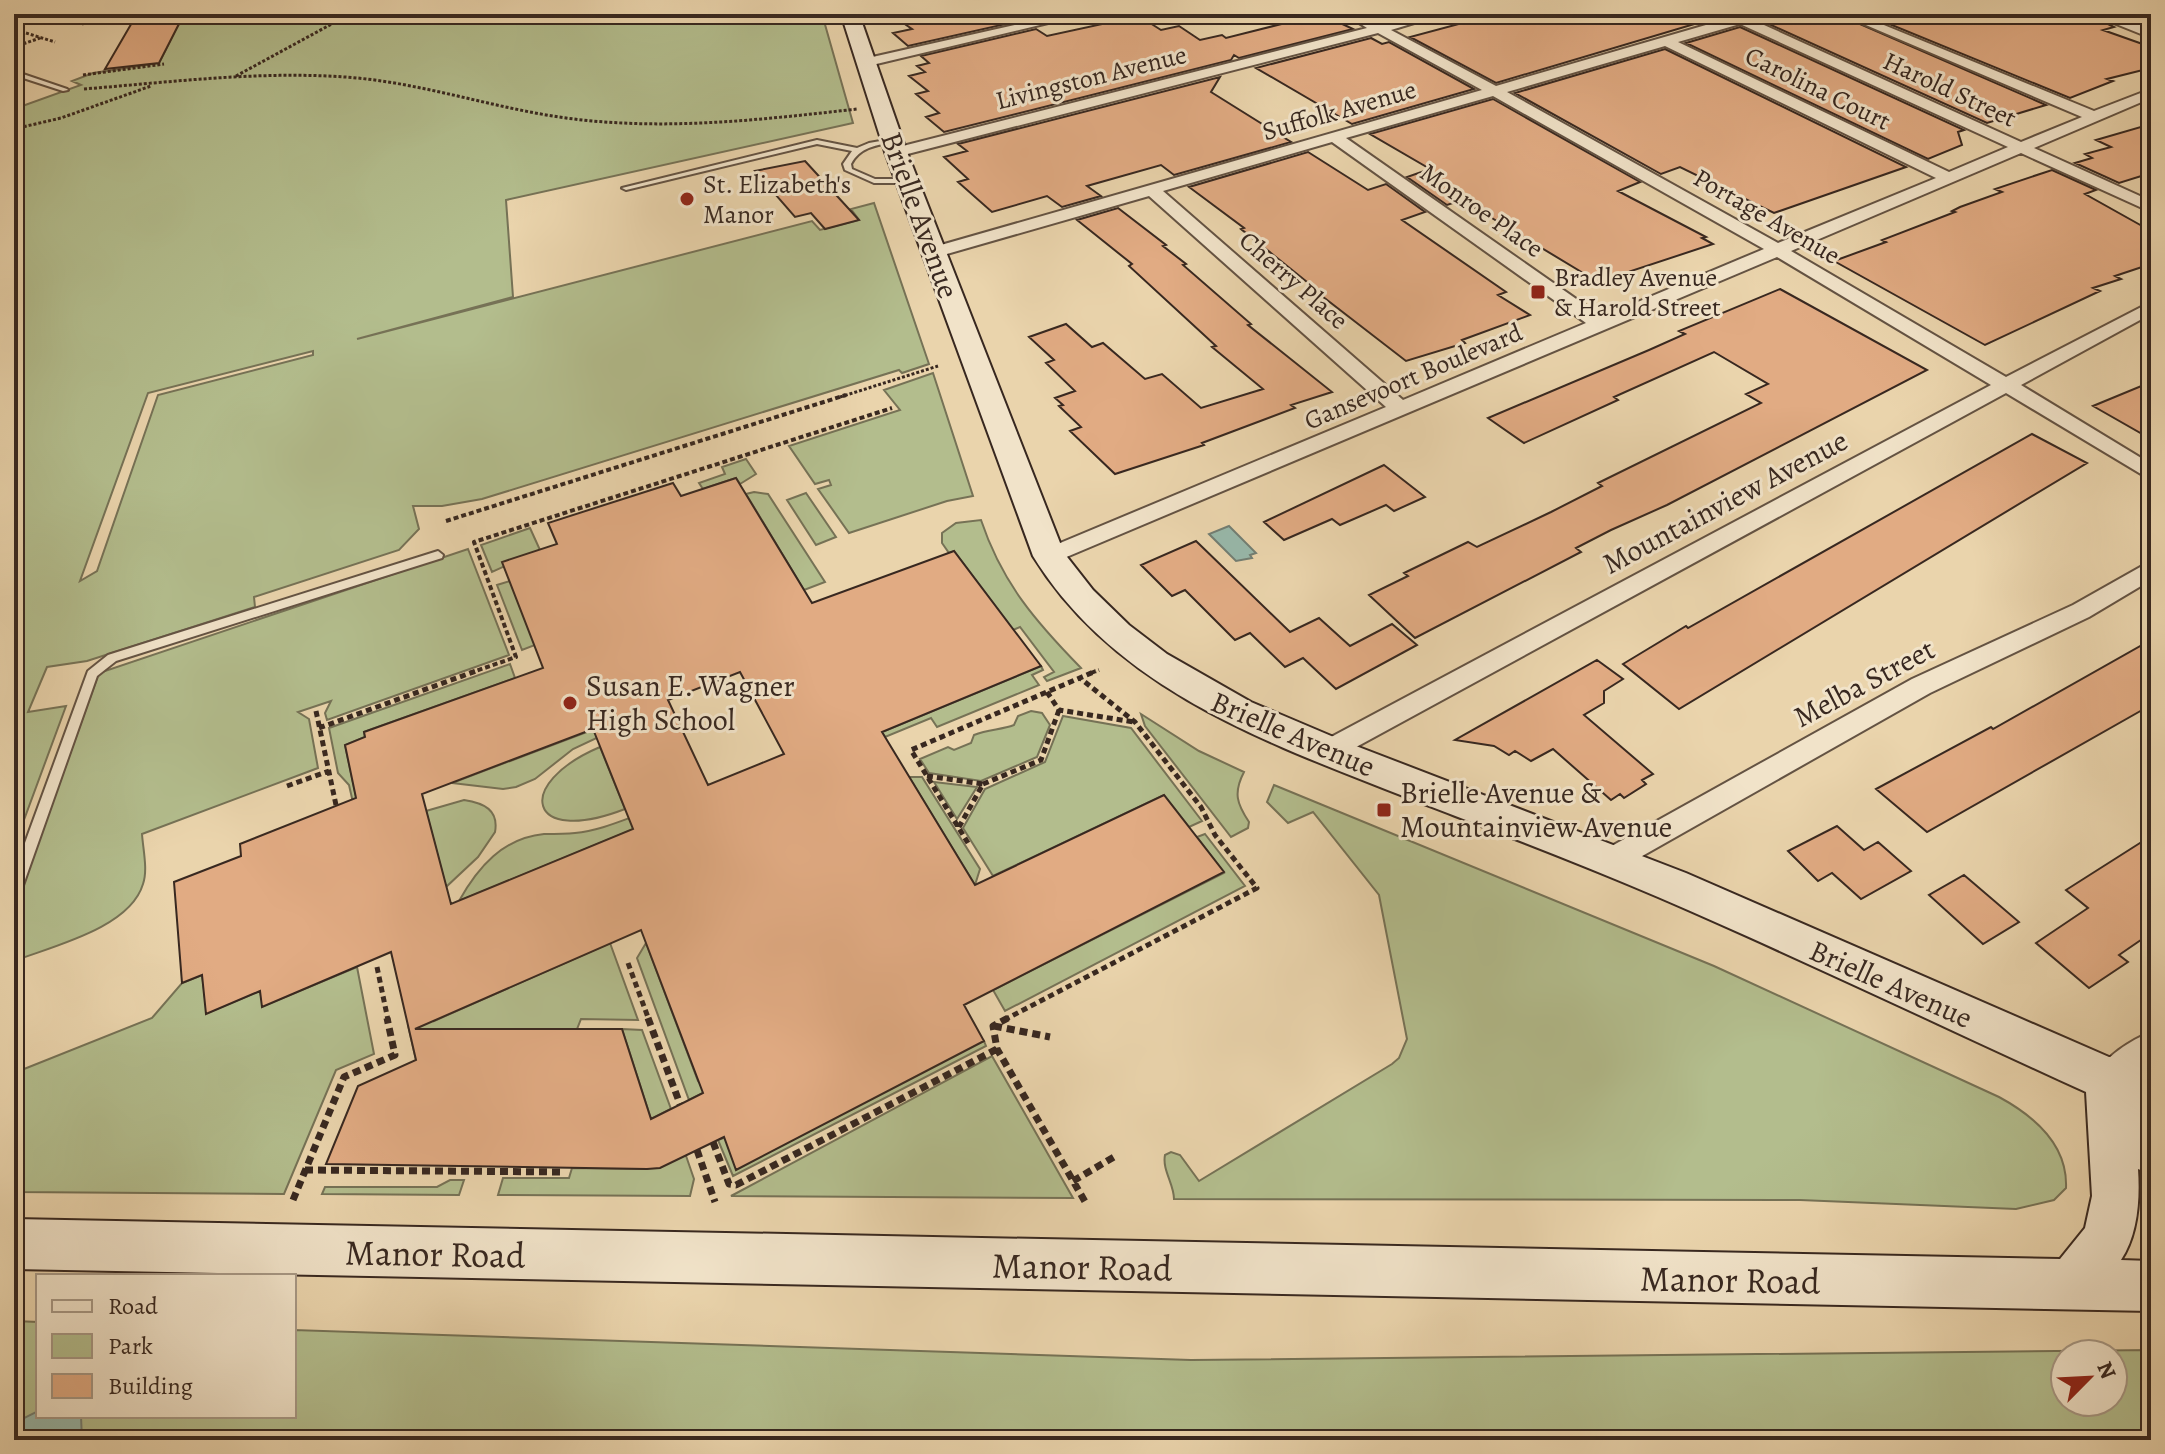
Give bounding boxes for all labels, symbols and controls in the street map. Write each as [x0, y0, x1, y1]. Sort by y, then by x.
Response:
street label: Livingston Avenue [992, 37, 1190, 118]
street label: Carolina Court [1739, 38, 1897, 139]
street label: Harold Street [1877, 43, 2022, 136]
street label: Suffolk Avenue [1258, 72, 1420, 149]
street label: Brielle Avenue [871, 126, 969, 304]
street label: Monroe Place [1413, 155, 1550, 266]
street label: Portage Avenue [1687, 160, 1847, 273]
place label: St. Elizabeth's Manor [703, 167, 851, 232]
marker: St. Elizabeth's Manor [678, 190, 696, 208]
street label: Cherry Place [1232, 223, 1356, 338]
place label: Bradley Avenue & Harold Street [1554, 260, 1721, 325]
marker: Bradley Avenue & Harold Street [1529, 283, 1547, 301]
street label: Gansevoort Boulevard [1299, 315, 1528, 438]
street label: Mountainview Avenue [1595, 420, 1855, 584]
street label: Melba Street [1786, 629, 1942, 737]
place label: Susan E. Wagner High School [586, 666, 795, 740]
street label: Brielle Avenue [1205, 682, 1381, 786]
marker: Susan E. Wagner High School [561, 694, 579, 712]
place label: Brielle Avenue & Mountainview Avenue [1400, 773, 1672, 847]
marker: Brielle Avenue & Mountainview Avenue [1375, 801, 1393, 819]
street label: Brielle Avenue [1803, 930, 1979, 1038]
street label: Manor Road [344, 1227, 526, 1280]
street label: Manor Road [991, 1240, 1173, 1293]
street label: Manor Road [1639, 1253, 1821, 1306]
legend [36, 1274, 296, 1418]
text: Road [108, 1290, 158, 1322]
text: Park [108, 1330, 153, 1362]
north arrow [2049, 1338, 2129, 1418]
text: N [2089, 1357, 2123, 1384]
text: Building [108, 1370, 193, 1402]

